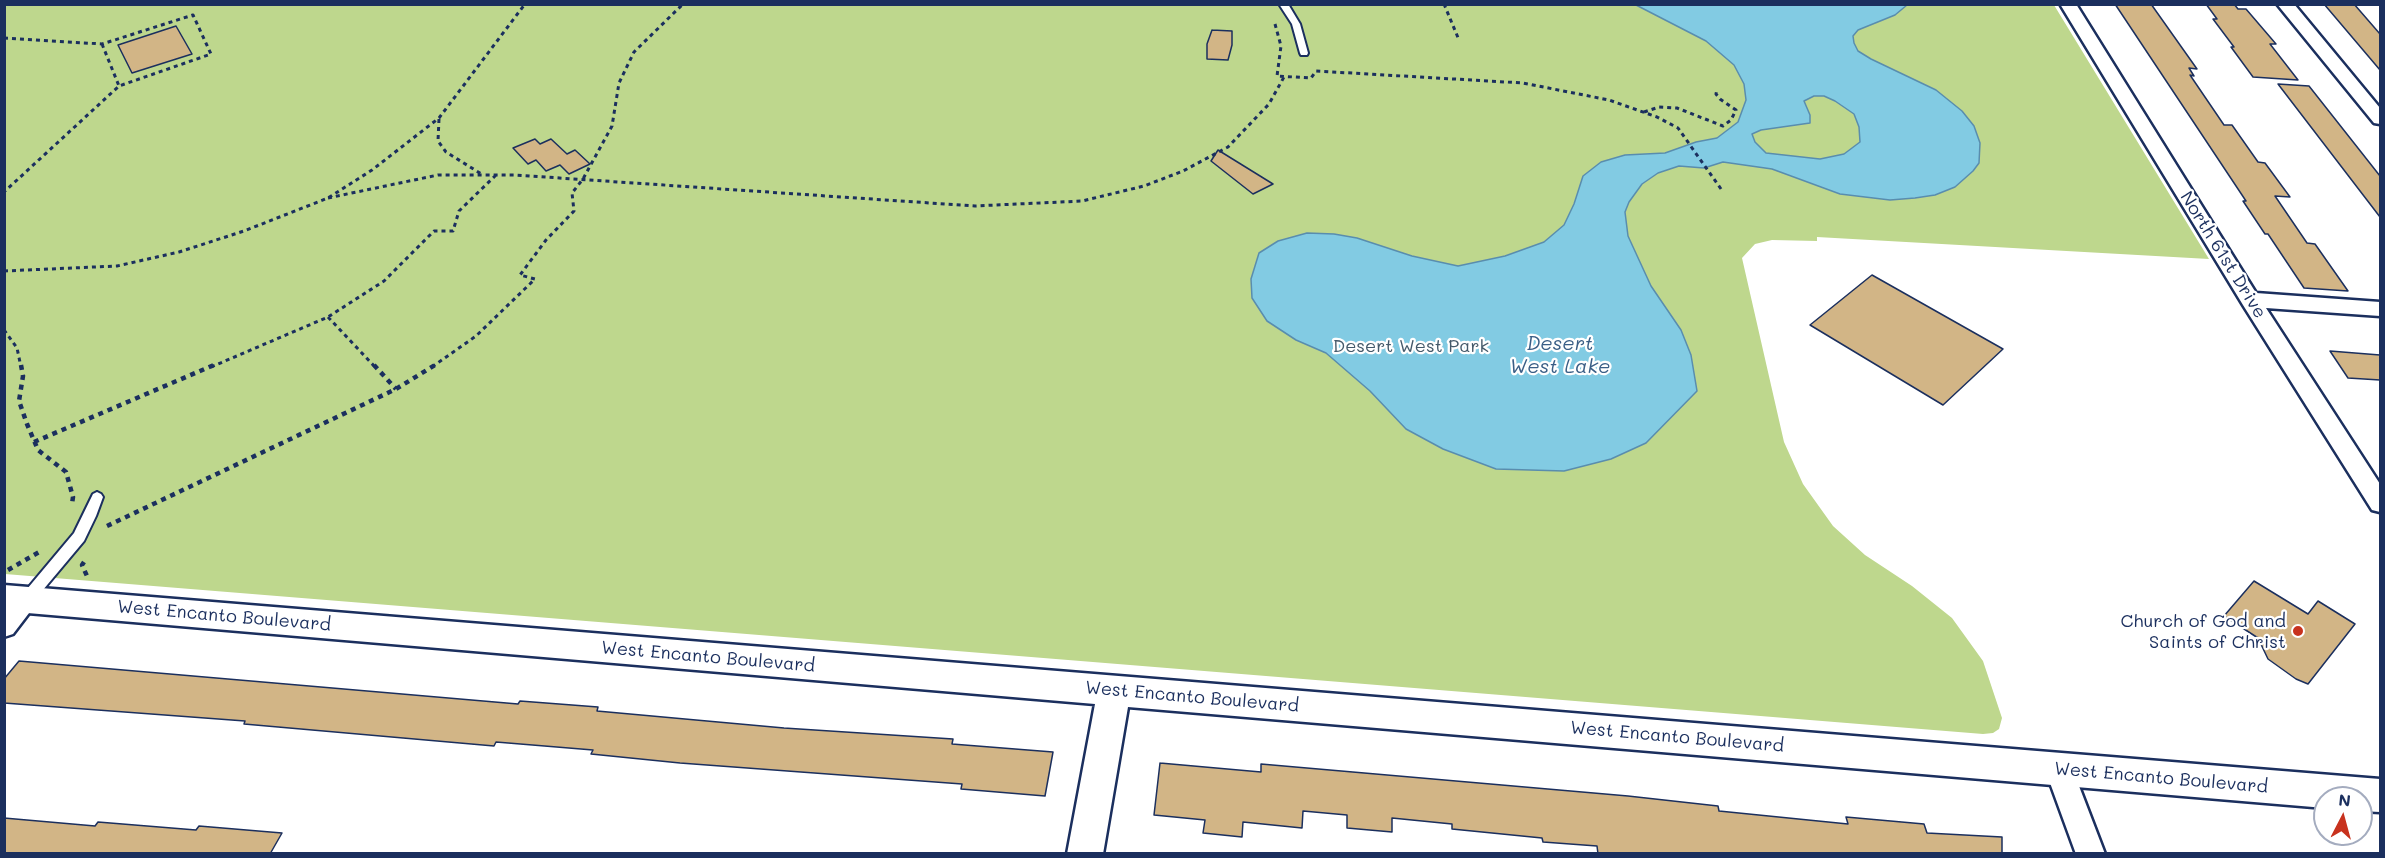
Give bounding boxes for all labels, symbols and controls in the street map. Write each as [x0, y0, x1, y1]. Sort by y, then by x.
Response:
street label: North 61st Drive [2175, 187, 2271, 323]
water label: Desert West Lake [1510, 332, 1610, 379]
park label: Desert West Park [1333, 335, 1489, 357]
street label: West Encanto Boulevard [116, 596, 332, 636]
place label: Church of God and Saints of Christ [2120, 610, 2286, 652]
marker: Church of God and Saints of Christ [2291, 624, 2305, 638]
street label: West Encanto Boulevard [600, 637, 816, 677]
street label: West Encanto Boulevard [1084, 677, 1300, 717]
street label: West Encanto Boulevard [1569, 717, 1785, 757]
street label: West Encanto Boulevard [2053, 758, 2269, 798]
north arrow [2313, 786, 2373, 846]
text: N [2338, 789, 2352, 811]

